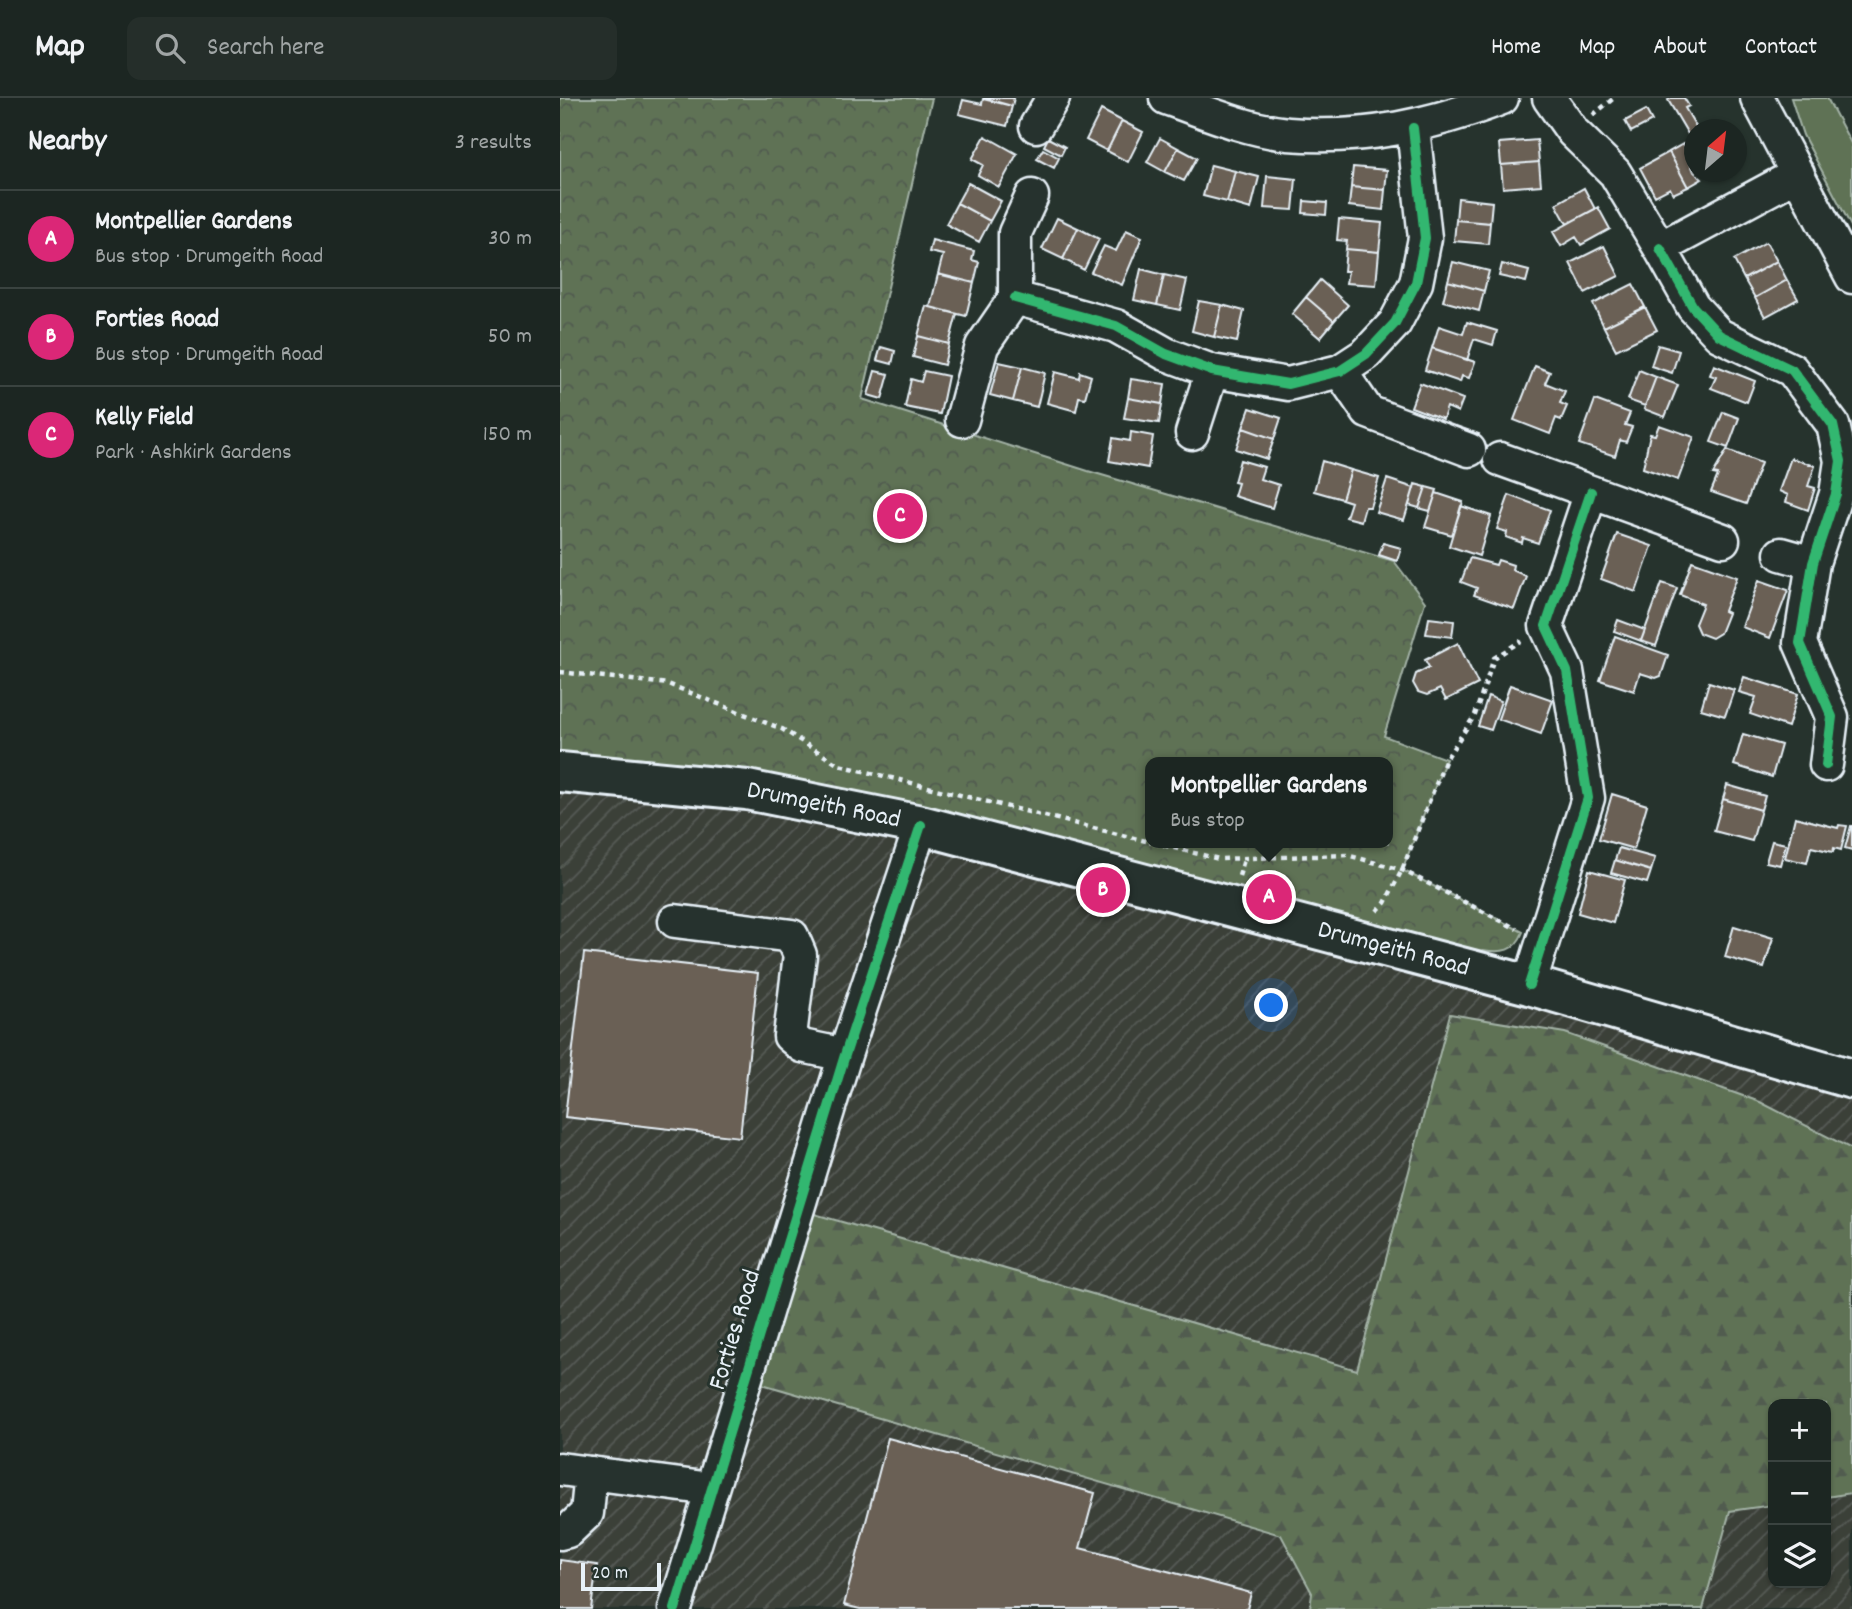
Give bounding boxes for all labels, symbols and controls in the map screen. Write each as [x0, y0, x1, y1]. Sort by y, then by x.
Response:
search box [127, 17, 617, 80]
text: Map [35, 25, 85, 72]
icon: search [151, 29, 189, 67]
text: Search here [207, 30, 325, 67]
text: Home [1491, 31, 1541, 65]
text: Map [1579, 31, 1615, 65]
text: About [1653, 31, 1707, 65]
text: Contact [1745, 31, 1817, 65]
north arrow [1684, 119, 1747, 182]
text: Nearby [28, 122, 106, 165]
text: 3 results [455, 127, 532, 160]
text: Montpellier Gardens [95, 204, 293, 241]
text: A [45, 223, 57, 256]
text: 30 m [488, 223, 532, 256]
text: Bus stop · Drumgeith Road [95, 241, 323, 274]
text: Forties Road [95, 302, 219, 339]
text: B [46, 321, 56, 354]
text: 50 m [488, 321, 532, 354]
text: Bus stop · Drumgeith Road [95, 339, 323, 372]
text: Kelly Field [95, 400, 194, 437]
text: C [45, 419, 57, 452]
text: 150 m [483, 419, 532, 452]
text: Park · Ashkirk Gardens [95, 437, 292, 470]
pin: C [877, 490, 923, 542]
popup [1145, 757, 1393, 848]
text: Montpellier Gardens [1170, 768, 1368, 805]
street label: Drumgeith Road [744, 772, 904, 839]
text: Bus stop [1170, 805, 1245, 838]
pin: B [1080, 864, 1126, 916]
pin: A [1246, 871, 1292, 923]
street label: Drumgeith Road [1313, 912, 1474, 987]
your location [1254, 988, 1288, 1022]
street label: Forties Road [700, 1265, 772, 1395]
map controls [1768, 1399, 1831, 1588]
button: + [1768, 1399, 1831, 1462]
button: − [1768, 1462, 1831, 1525]
button: layers [1768, 1525, 1831, 1588]
scale bar [581, 1560, 662, 1592]
text: 20 m [592, 1561, 628, 1588]

